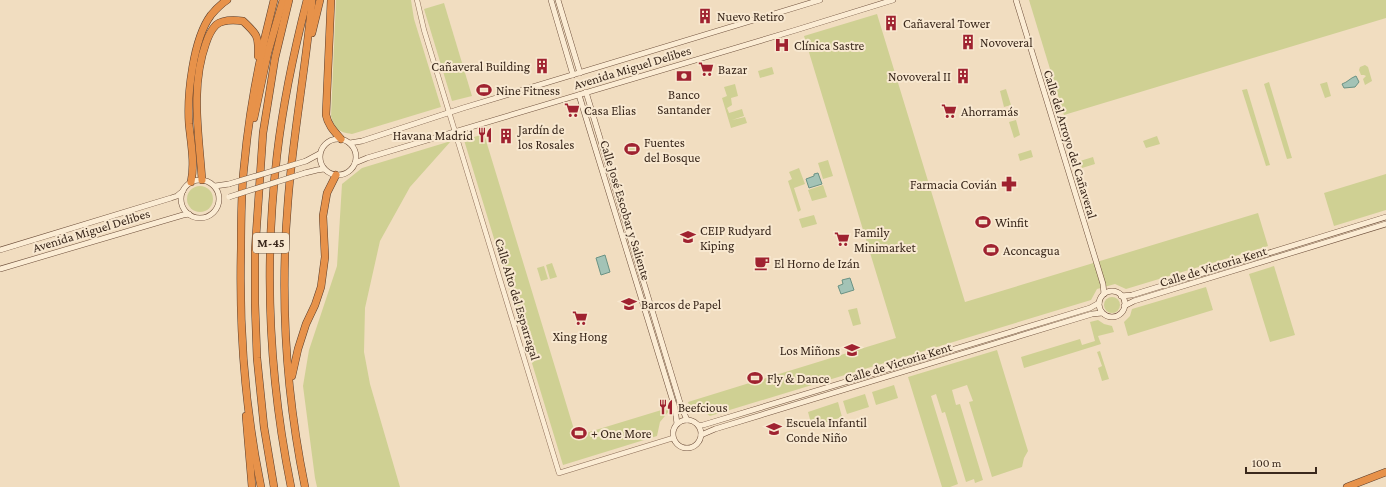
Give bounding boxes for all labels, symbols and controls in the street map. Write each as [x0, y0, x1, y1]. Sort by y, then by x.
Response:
building icon: Nuevo Retiro [696, 7, 714, 25]
place label: Nuevo Retiro [717, 9, 784, 24]
building icon: Cañaveral Tower [882, 14, 900, 32]
place label: Cañaveral Tower [903, 16, 991, 31]
building icon: Novoveral [959, 33, 977, 51]
place label: Novoveral [980, 35, 1033, 50]
hospital icon: Clínica Sastre [773, 36, 791, 54]
place label: Clínica Sastre [794, 38, 865, 53]
street label: Avenida Miguel Delibes [572, 42, 693, 92]
building icon: Cañaveral Building [533, 57, 551, 75]
place label: Cañaveral Building [431, 59, 531, 74]
supermarket icon: Bazar [697, 60, 715, 78]
place label: Bazar [718, 62, 748, 77]
bank icon: Banco Santander [675, 67, 693, 85]
building icon: Novoveral II [954, 67, 972, 85]
street label: Calle del Arroyo del Cañaveral [1041, 68, 1101, 221]
place label: Novoveral II [888, 69, 951, 84]
sports icon: Nine Fitness [475, 81, 493, 99]
place label: Nine Fitness [496, 83, 560, 98]
place label: Banco Santander [657, 87, 711, 117]
supermarket icon: Casa Elias [563, 101, 581, 119]
supermarket icon: Ahorramás [940, 102, 958, 120]
place label: Casa Elias [584, 103, 636, 118]
place label: Ahorramás [961, 104, 1018, 119]
place label: Jardín de los Rosales [517, 122, 574, 152]
restaurant icon: Havana Madrid [476, 126, 494, 144]
building icon: Jardín de los Rosales [497, 127, 515, 145]
place label: Havana Madrid [393, 128, 473, 143]
place label: Fuentes del Bosque [644, 135, 701, 165]
street label: Calle José Escobar y Saliente [597, 138, 654, 282]
sports icon: Fuentes del Bosque [623, 140, 641, 158]
pharmacy icon: Farmacia Covián [1000, 175, 1018, 193]
place label: Farmacia Covián [910, 177, 997, 192]
street label: Avenida Miguel Delibes [31, 205, 152, 255]
sports icon: Winfit [974, 213, 992, 231]
place label: Winfit [995, 215, 1029, 230]
place label: CEIP Rudyard Kiping [700, 223, 772, 253]
place label: Family Minimarket [854, 225, 916, 255]
school or university icon: CEIP Rudyard Kiping [679, 228, 697, 246]
supermarket icon: Family Minimarket [833, 230, 851, 248]
road number: M-45 [253, 233, 289, 253]
street label: Calle Alto del Esparragal [492, 236, 543, 362]
sports icon: Aconcagua [982, 241, 1000, 259]
place label: Aconcagua [1003, 243, 1060, 258]
street label: Calle de Victoria Kent [1158, 243, 1269, 290]
cafe icon: El Horno de Izán [753, 254, 771, 272]
place label: El Horno de Izán [774, 256, 860, 271]
school or university icon: Barcos de Papel [620, 295, 638, 313]
place label: Barcos de Papel [641, 297, 722, 312]
supermarket icon: Xing Hong [571, 309, 589, 327]
place label: Xing Hong [553, 329, 608, 344]
street label: Calle de Victoria Kent [843, 339, 954, 386]
school or university icon: Los Miñons [843, 341, 861, 359]
place label: Los Miñons [780, 343, 840, 358]
sports icon: Fly & Dance [746, 369, 764, 387]
place label: Fly & Dance [767, 371, 830, 386]
restaurant icon: Beefcious [657, 398, 675, 416]
place label: Beefcious [678, 400, 728, 415]
place label: Escuela Infantil Conde Niño [786, 415, 868, 445]
school or university icon: Escuela Infantil Conde Niño [765, 420, 783, 438]
sports icon: + One More [570, 424, 588, 442]
place label: + One More [591, 426, 652, 441]
scale bar [1246, 449, 1316, 475]
text: 100 m [1252, 456, 1282, 470]

